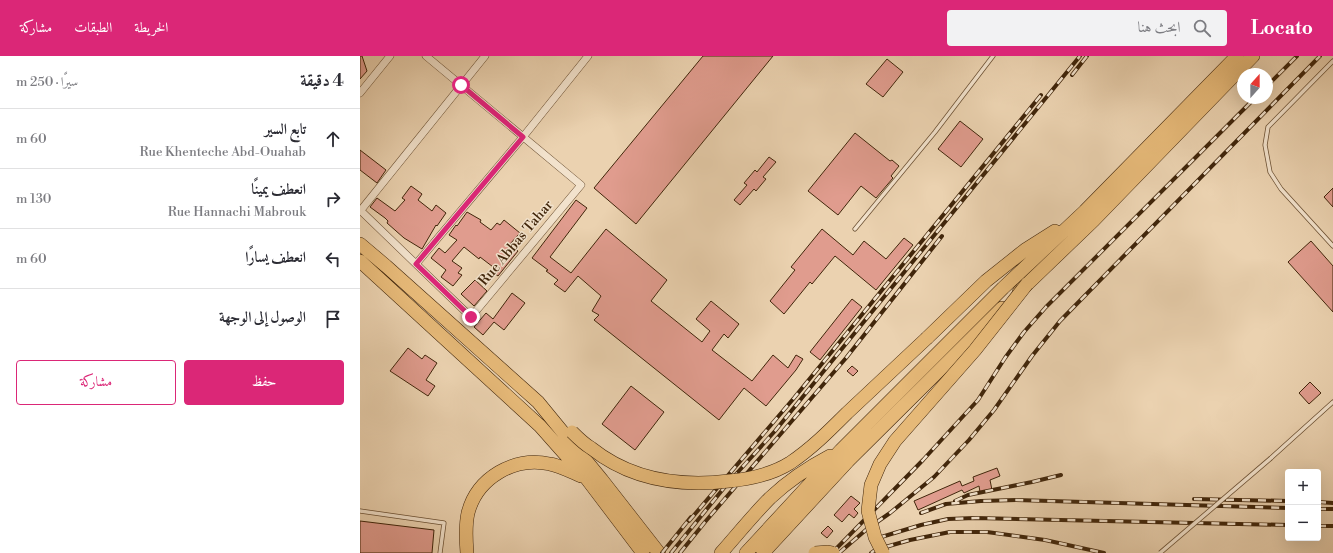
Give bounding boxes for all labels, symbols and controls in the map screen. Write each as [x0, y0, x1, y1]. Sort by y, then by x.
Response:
search box [947, 10, 1227, 46]
text: Locato [1251, 16, 1313, 40]
icon: search [1191, 17, 1213, 39]
text: ابحث هنا [1138, 18, 1181, 37]
text: مشاركة [20, 19, 52, 37]
text: الطبقات [74, 19, 112, 37]
text: الخريطة [134, 19, 168, 37]
north arrow [1237, 68, 1273, 104]
text: 4 دقيقة [300, 70, 344, 92]
text: سيرًا · 250 m [16, 74, 78, 90]
route start [452, 76, 470, 94]
text: تابع السير [264, 120, 306, 139]
icon: ahead [322, 128, 344, 150]
text: 60 m [16, 131, 47, 147]
text: Rue Khenteche Abd-Ouahab [139, 144, 306, 160]
text: انعطف يمينًا [251, 180, 306, 199]
icon: right [322, 188, 344, 210]
text: 130 m [16, 191, 51, 207]
street label: Rue Abbas Tahar [475, 196, 557, 290]
text: Rue Hannachi Mabrouk [168, 204, 306, 220]
text: انعطف يسارًا [245, 248, 306, 267]
icon: left [322, 248, 344, 270]
text: 60 m [16, 251, 47, 267]
text: الوصول إلى الوجهة [219, 308, 306, 327]
icon: arrive [322, 308, 344, 330]
route end [462, 308, 480, 326]
button: مشاركة [16, 360, 176, 405]
button: حفظ [184, 360, 344, 405]
map controls [1285, 469, 1321, 541]
button: + [1285, 469, 1321, 505]
button: − [1285, 505, 1321, 541]

